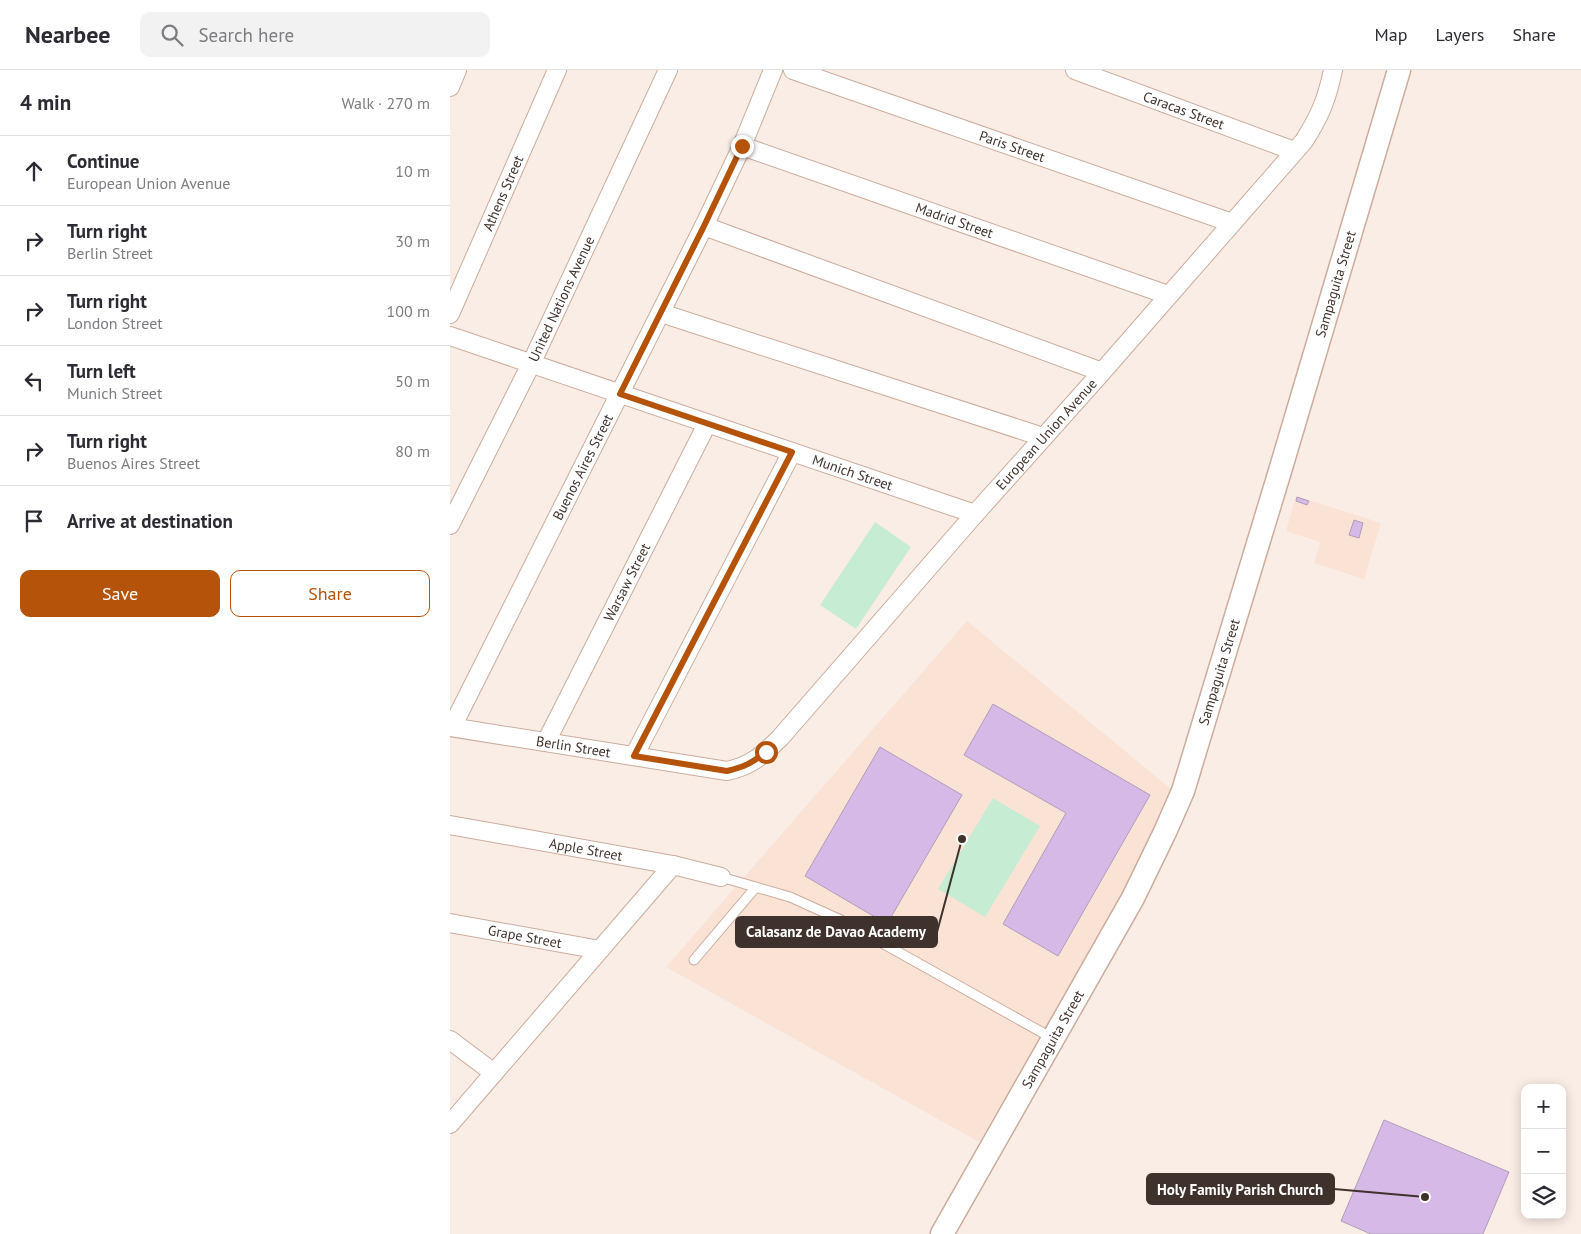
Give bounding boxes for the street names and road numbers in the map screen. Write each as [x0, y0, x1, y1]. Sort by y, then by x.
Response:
street label: Caracas Street [1141, 87, 1227, 134]
street label: Paris Street [977, 127, 1048, 166]
street label: Athens Street [479, 152, 528, 234]
street label: Madrid Street [913, 198, 996, 242]
street label: Sampaguita Street [1311, 228, 1360, 340]
street label: United Nations Avenue [524, 233, 598, 365]
street label: European Union Avenue [992, 375, 1101, 494]
street label: Buenos Aires Street [549, 411, 617, 523]
street label: Munich Street [810, 451, 895, 494]
street label: Warsaw Street [600, 540, 654, 624]
street label: Sampaguita Street [1194, 616, 1244, 727]
street label: Berlin Street [535, 732, 612, 761]
street label: Apple Street [548, 834, 624, 865]
street label: Grape Street [487, 921, 563, 952]
street label: Sampaguita Street [1018, 987, 1088, 1092]

